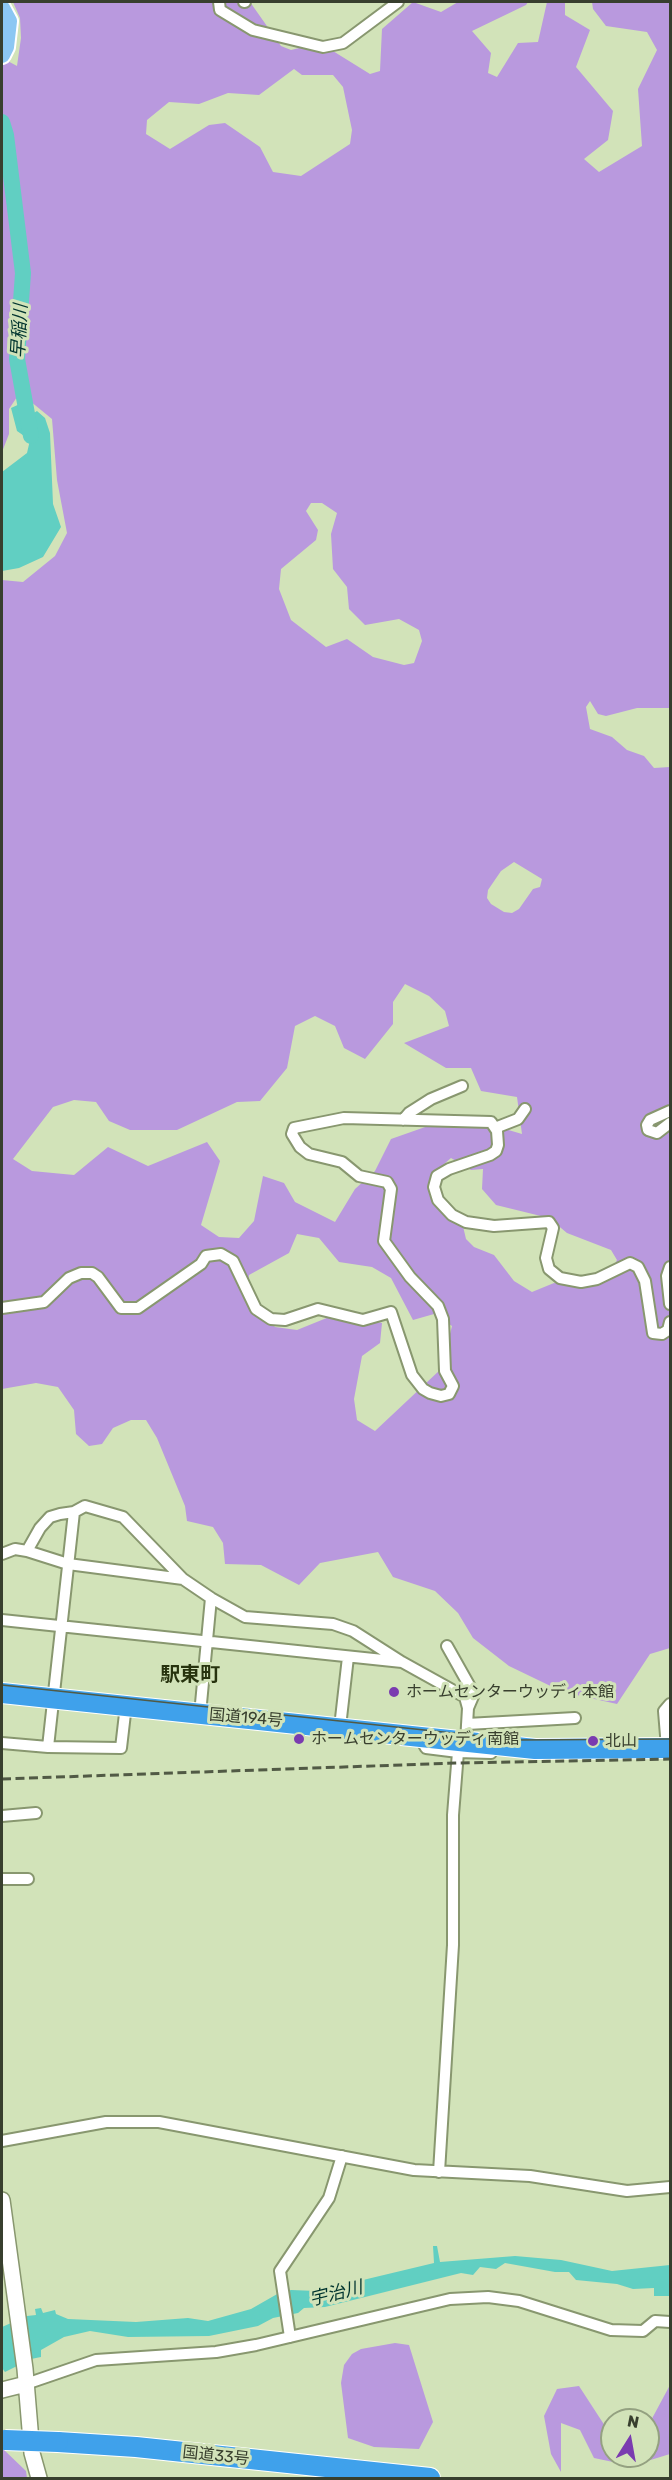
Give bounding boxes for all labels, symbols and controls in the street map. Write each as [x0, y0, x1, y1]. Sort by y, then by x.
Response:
water label: 早稲川 [8, 303, 32, 359]
district label: 駅東町 [160, 1663, 220, 1687]
place label: ホームセンターウッディ本館 [406, 1682, 614, 1702]
marker: ホームセンターウッディ本館 [387, 1685, 401, 1699]
street label: 国道194号 [208, 1705, 284, 1731]
place label: ホームセンターウッディ南館 [311, 1729, 519, 1749]
place label: 北山 [605, 1731, 637, 1751]
marker: ホームセンターウッディ南館 [292, 1732, 306, 1746]
marker: 北山 [586, 1734, 600, 1748]
water label: 宇治川 [307, 2277, 365, 2311]
north arrow [600, 2408, 660, 2468]
text: N [626, 2411, 641, 2432]
street label: 国道33号 [182, 2443, 250, 2469]

